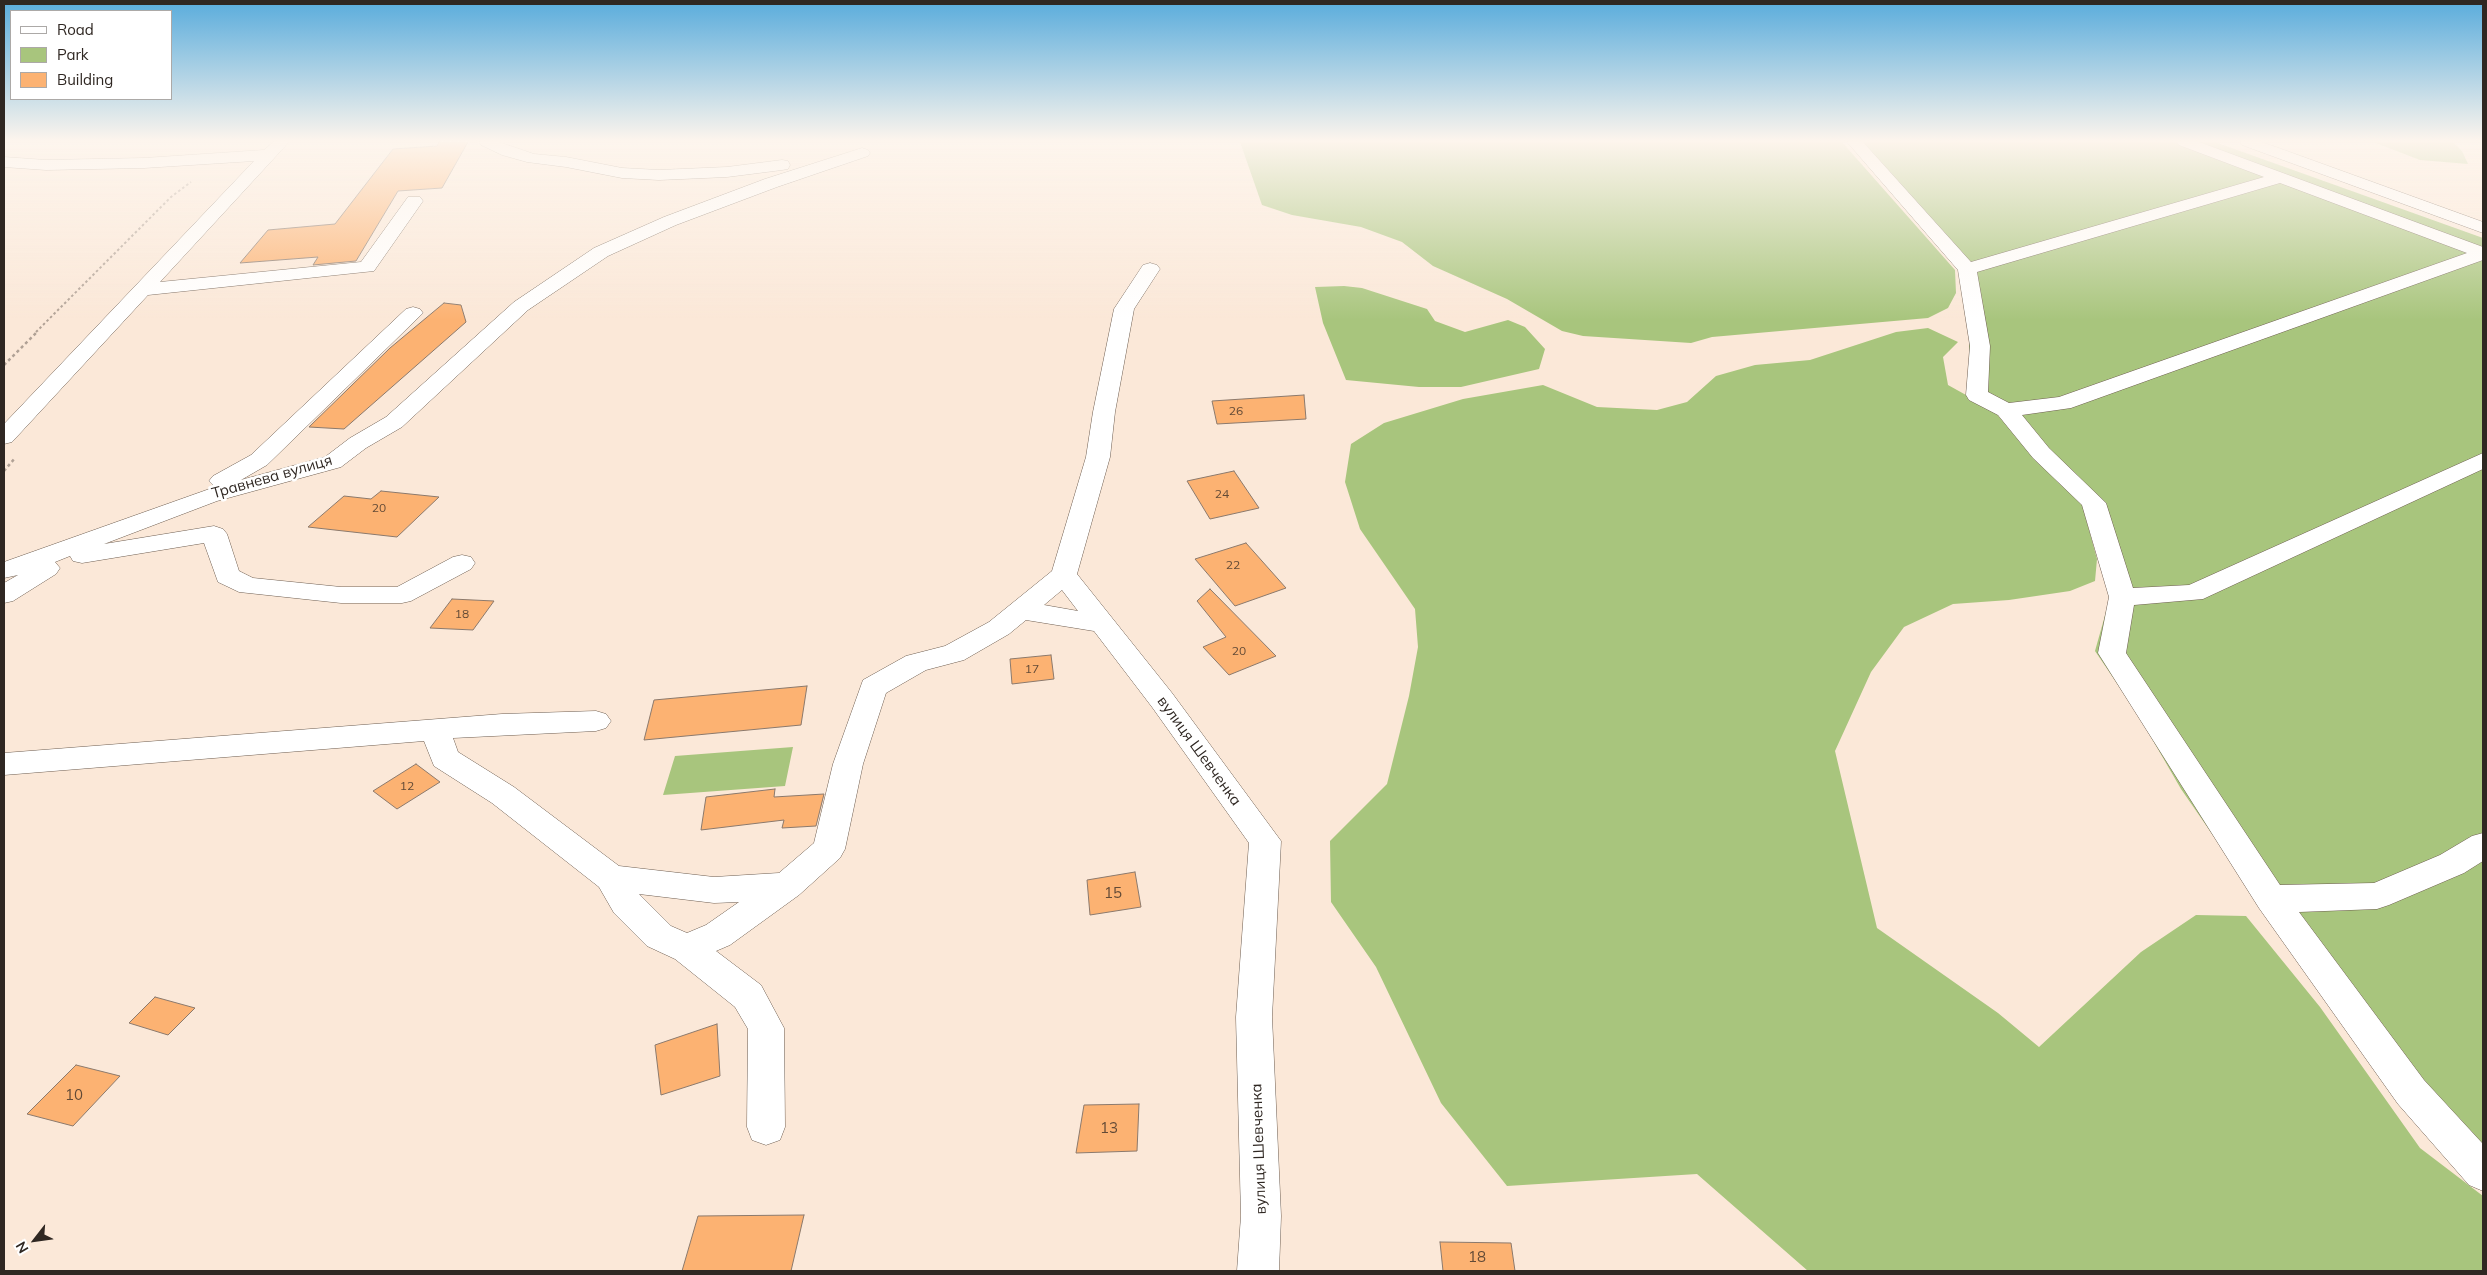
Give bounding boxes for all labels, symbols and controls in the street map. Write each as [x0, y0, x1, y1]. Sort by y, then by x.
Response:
legend [10, 10, 172, 100]
text: Road [57, 20, 94, 39]
text: Park [57, 45, 89, 64]
text: Building [57, 70, 113, 89]
house number: 26 [1229, 404, 1243, 418]
street label: Травнева вулиця [210, 451, 334, 503]
house number: 24 [1215, 487, 1229, 501]
house number: 20 [372, 501, 386, 515]
house number: 22 [1226, 558, 1240, 572]
house number: 18 [455, 607, 469, 621]
house number: 20 [1232, 644, 1246, 658]
house number: 17 [1025, 662, 1039, 676]
street label: вулиця Шевченка [1153, 693, 1245, 809]
house number: 12 [400, 779, 414, 793]
house number: 15 [1104, 884, 1122, 902]
street label: вулиця Шевченка [1248, 1083, 1270, 1215]
house number: 10 [65, 1086, 83, 1104]
house number: 13 [1100, 1119, 1118, 1137]
north arrow [10, 1215, 60, 1265]
text: N [12, 1238, 32, 1257]
house number: 18 [1468, 1248, 1486, 1266]

